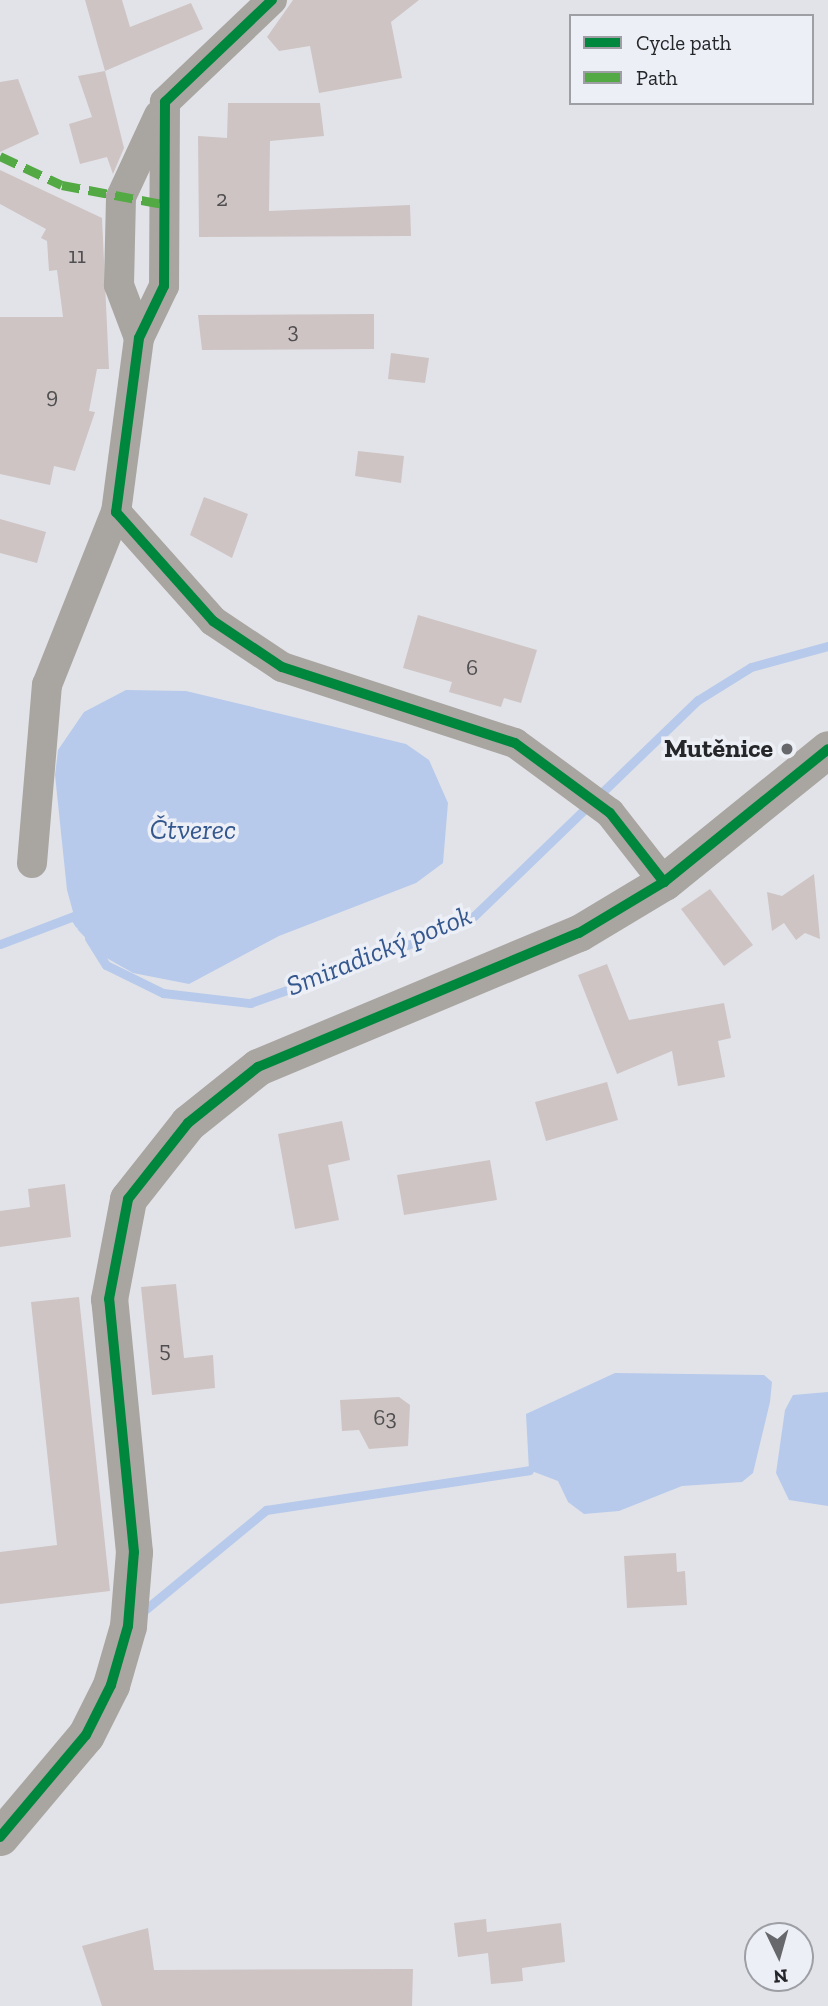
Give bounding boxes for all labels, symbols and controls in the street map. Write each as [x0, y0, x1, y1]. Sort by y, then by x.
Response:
legend [569, 14, 814, 105]
text: Cycle path [636, 30, 731, 55]
text: Path [636, 65, 678, 90]
house number: 2 [216, 184, 228, 212]
house number: 11 [68, 241, 86, 269]
house number: 3 [287, 316, 299, 344]
house number: 9 [46, 381, 58, 409]
house number: 6 [466, 653, 478, 681]
place label: Mutěnice [664, 733, 773, 765]
marker: Mutěnice [779, 741, 795, 757]
water label: Čtverec [150, 813, 236, 847]
water label: Smiradický potok [282, 899, 476, 1003]
house number: 5 [159, 1335, 171, 1363]
house number: 63 [373, 1403, 397, 1431]
north arrow [744, 1922, 814, 1992]
text: N [773, 1964, 789, 1989]

